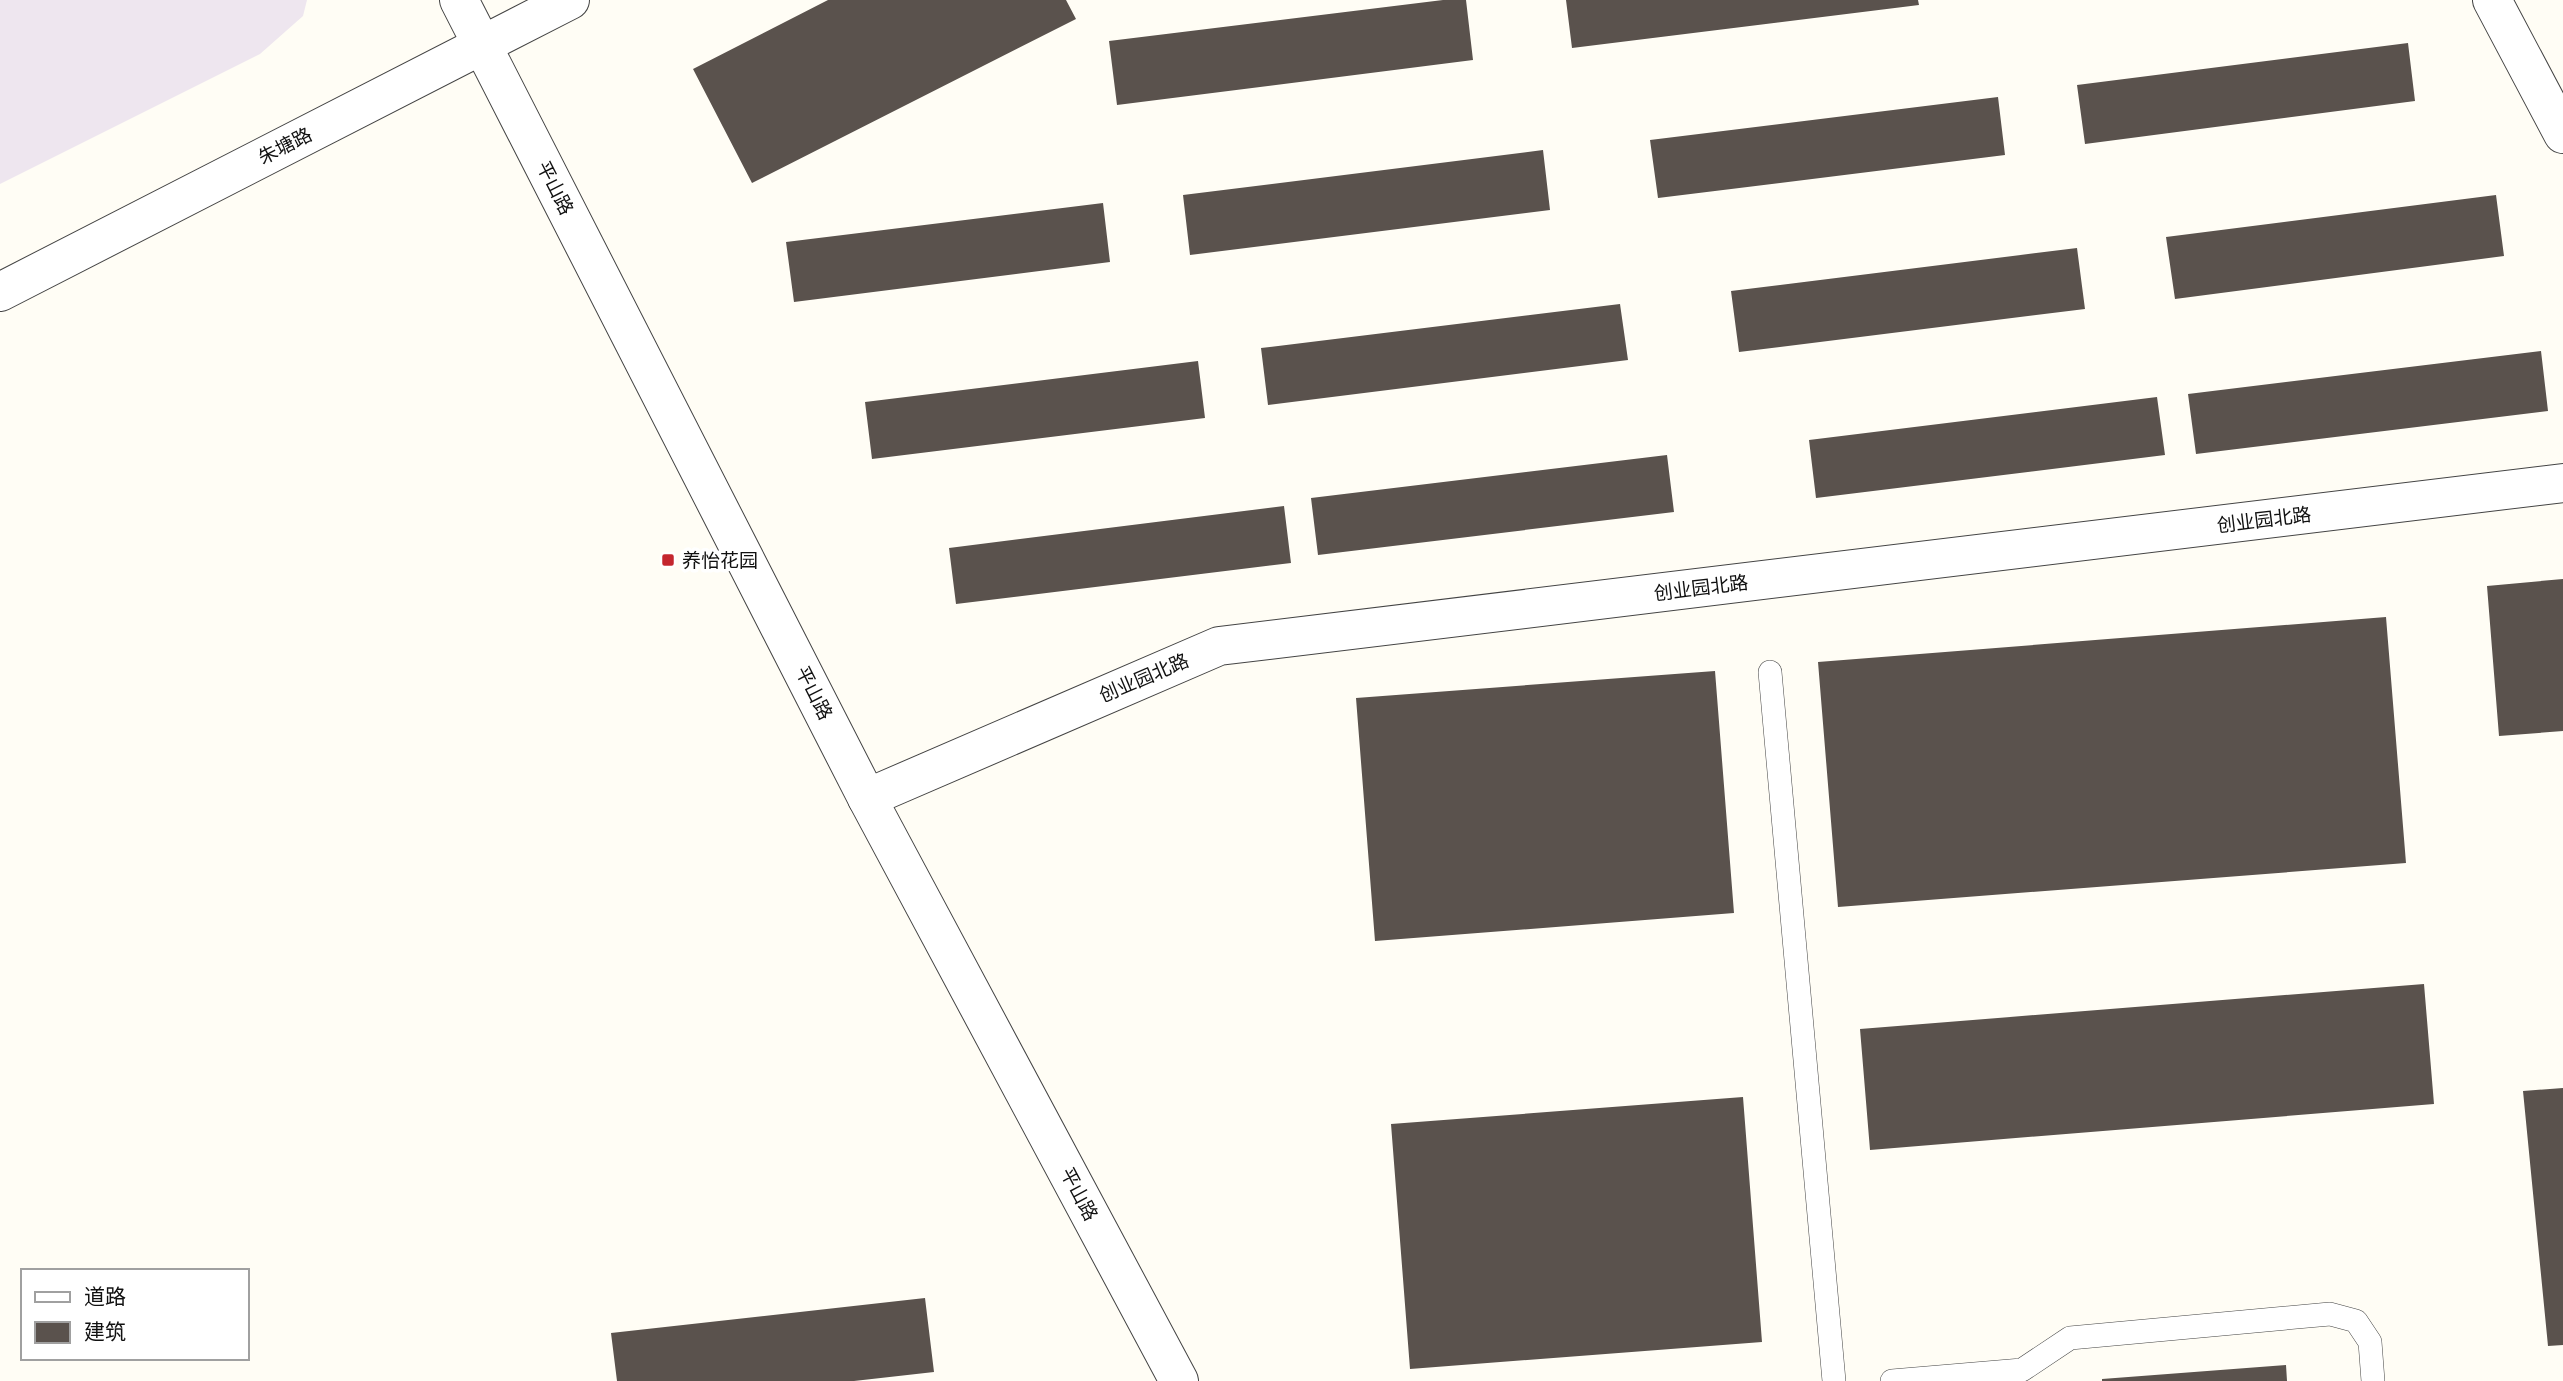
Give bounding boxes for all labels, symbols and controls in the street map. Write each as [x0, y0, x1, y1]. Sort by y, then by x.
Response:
street label: 朱塘路 [255, 124, 315, 168]
street label: 平山路 [533, 158, 577, 218]
street label: 创业园北路 [2216, 504, 2312, 536]
place label: 养怡花园 [682, 550, 758, 571]
marker: 养怡花园 [660, 552, 676, 568]
street label: 创业园北路 [1653, 572, 1749, 604]
street label: 创业园北路 [1096, 650, 1192, 706]
street label: 平山路 [792, 663, 836, 723]
street label: 平山路 [1056, 1164, 1102, 1224]
legend [21, 1269, 248, 1360]
text: 道路 [84, 1285, 126, 1309]
text: 建筑 [84, 1320, 126, 1344]

